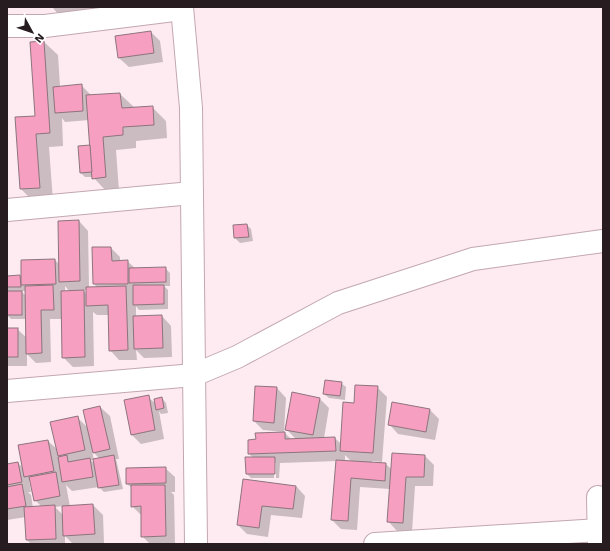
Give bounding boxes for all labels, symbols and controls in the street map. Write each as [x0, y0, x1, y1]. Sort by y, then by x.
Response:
north arrow [12, 12, 52, 52]
text: N [32, 31, 47, 45]

